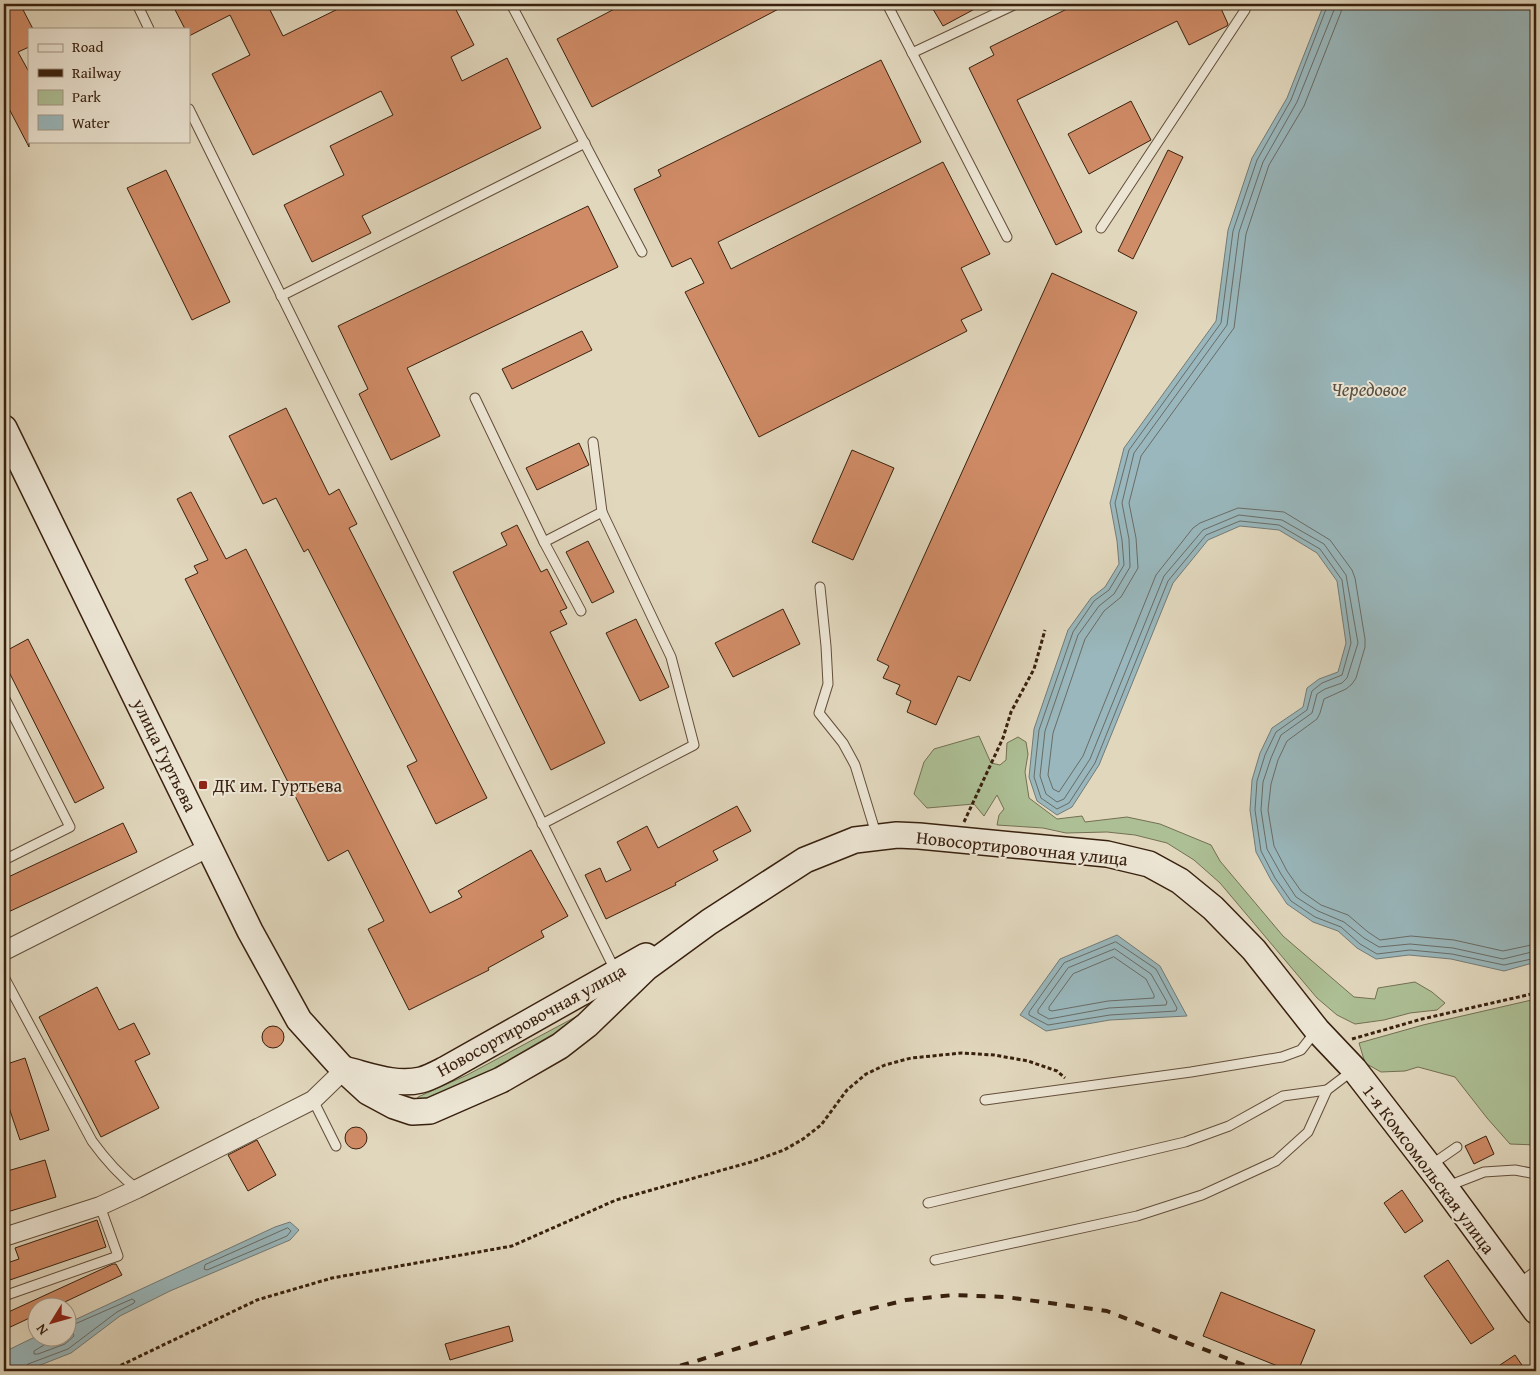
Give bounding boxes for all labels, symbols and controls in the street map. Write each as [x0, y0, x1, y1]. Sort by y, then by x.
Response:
legend [28, 28, 190, 142]
text: Road [72, 36, 103, 57]
text: Railway [72, 62, 122, 83]
text: Park [72, 86, 101, 107]
text: Water [72, 112, 110, 133]
water label: Чередовое [1331, 375, 1407, 403]
street label: улица Гуртьева [125, 693, 204, 817]
place label: ДК им. Гуртьева [212, 772, 342, 799]
marker: ДК им. Гуртьева [197, 779, 209, 791]
street label: Новосортировочная улица [915, 823, 1130, 873]
street label: Новосортировочная улица [432, 956, 631, 1083]
street label: 1-я Комсомольская улица [1356, 1079, 1502, 1260]
north arrow [28, 1298, 78, 1348]
text: N [30, 1320, 52, 1340]

